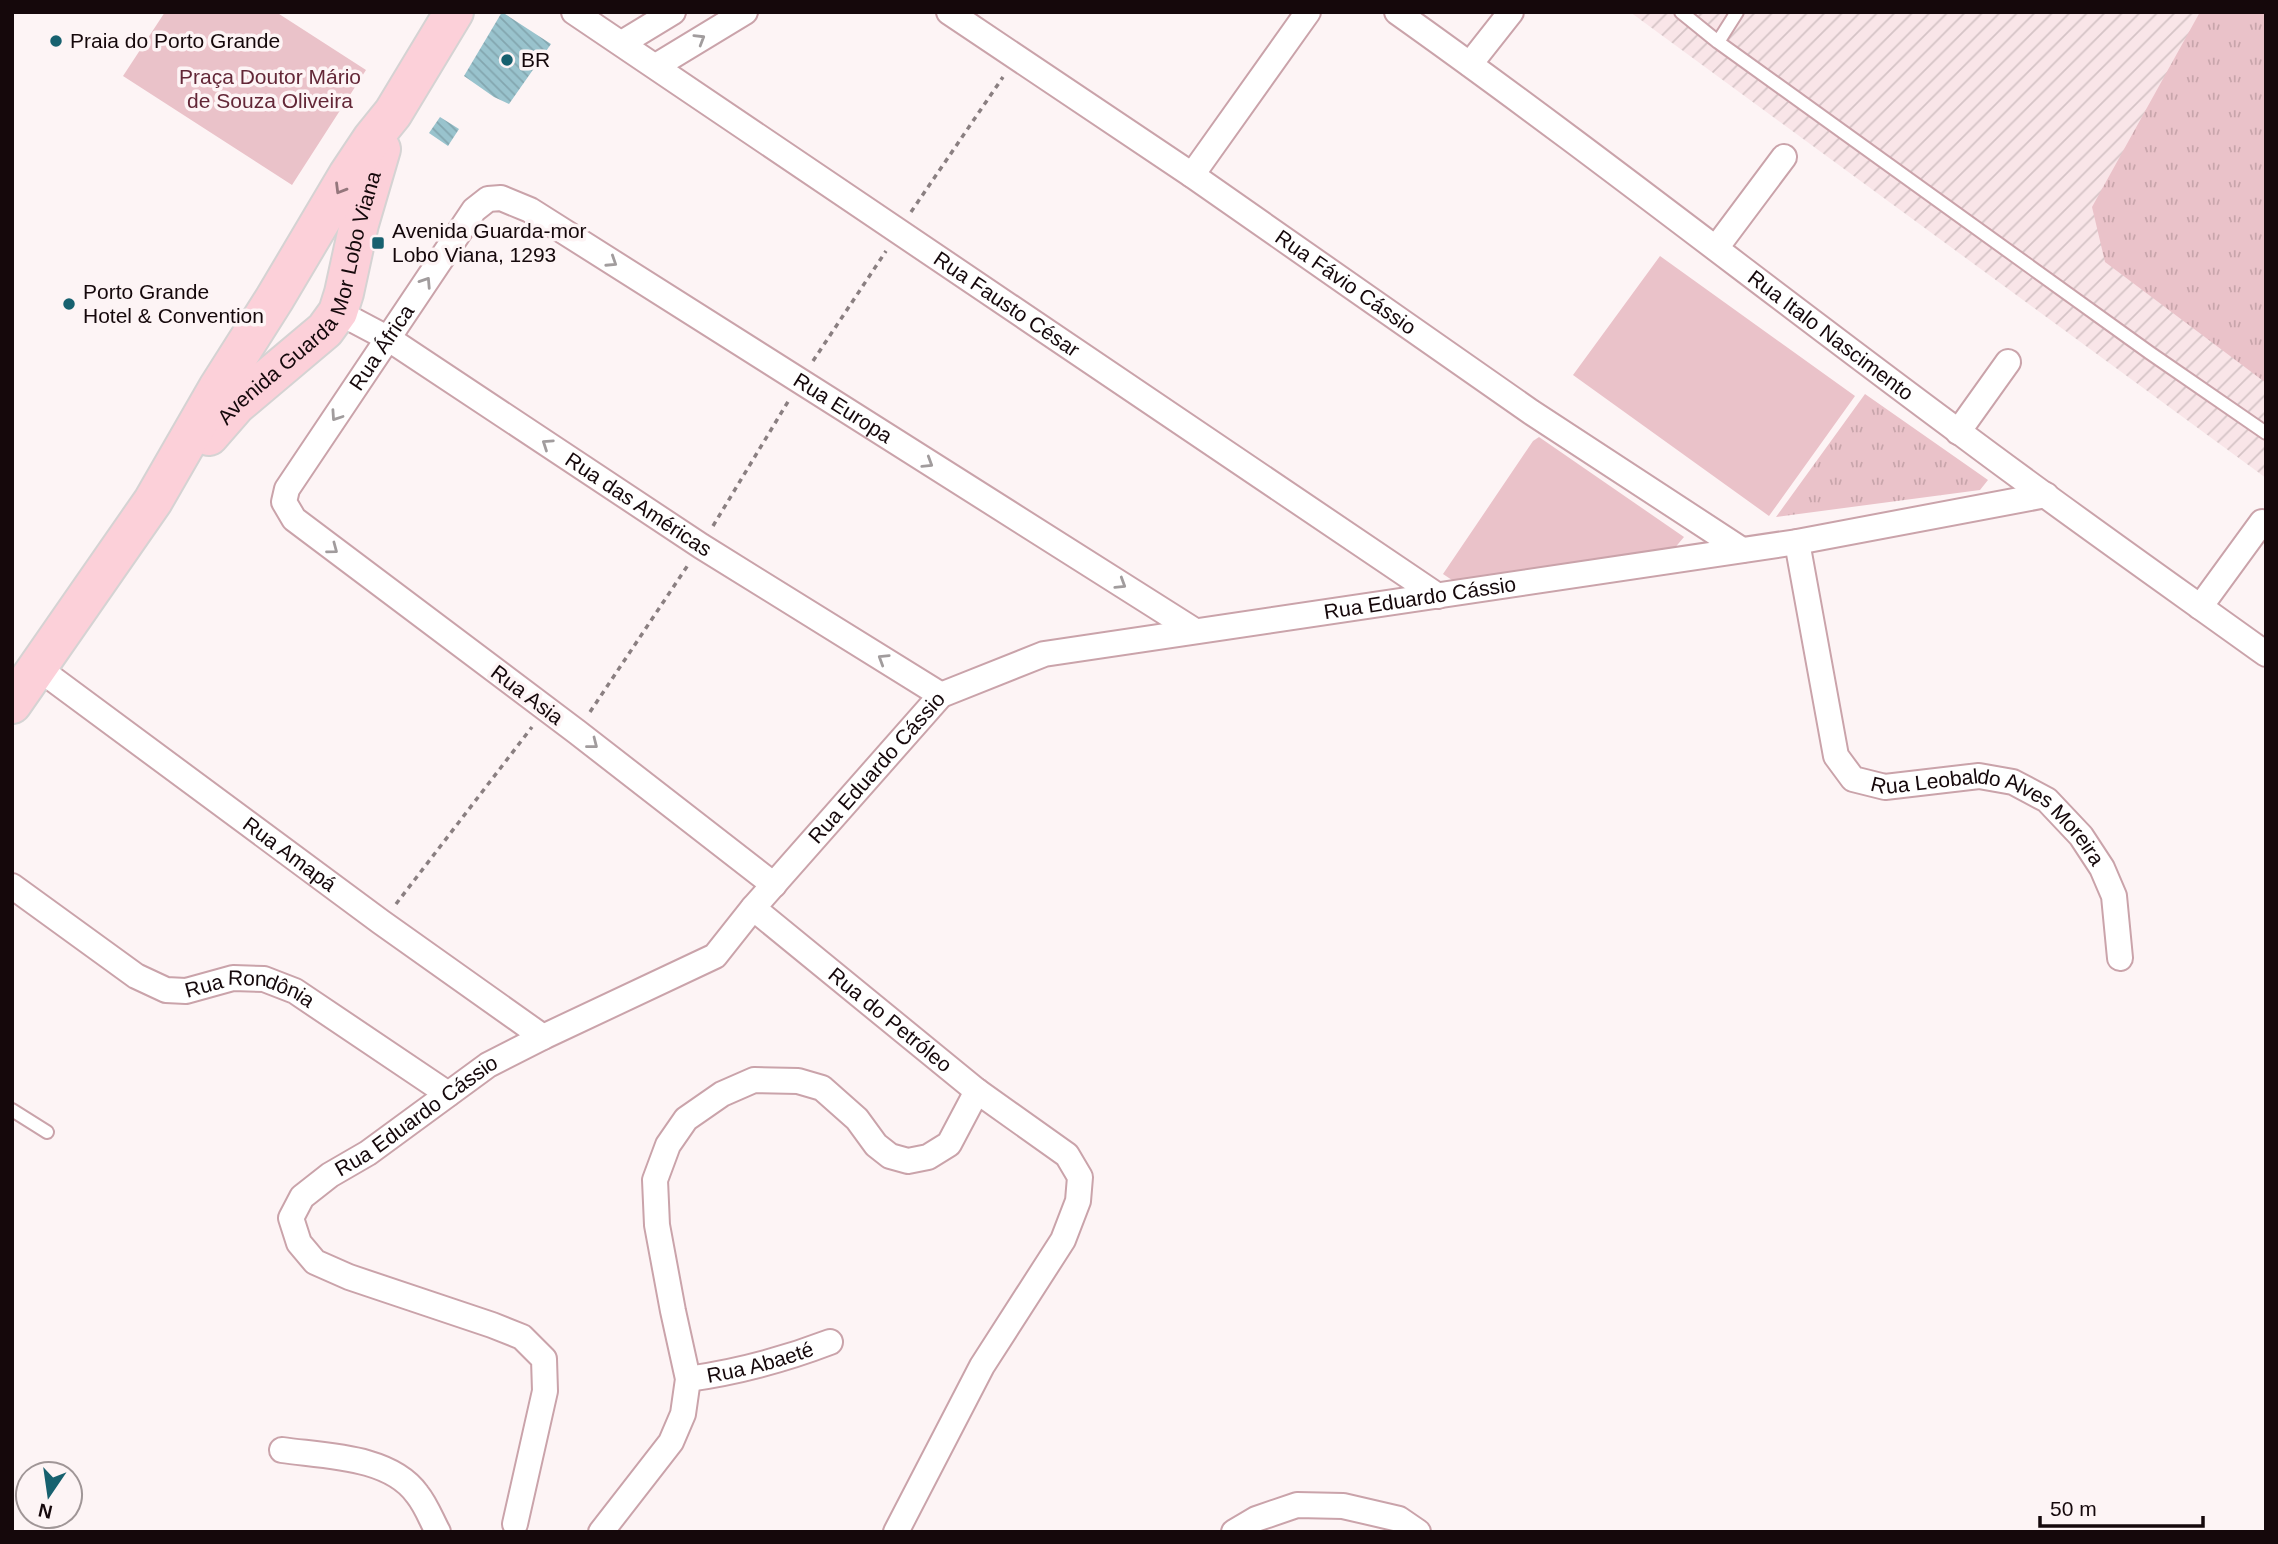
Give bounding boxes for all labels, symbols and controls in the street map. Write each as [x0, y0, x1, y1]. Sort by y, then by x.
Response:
place label: Praia do Porto Grande [70, 29, 280, 52]
marker: Praia do Porto Grande [48, 33, 64, 49]
one-way arrow [693, 35, 706, 48]
place label: BR [521, 48, 550, 71]
marker: BR [499, 52, 515, 68]
park label: Praça Doutor Mário de Souza Oliveira [179, 65, 361, 112]
street label: Avenida Guarda Mor Lobo Viana [213, 168, 385, 429]
one-way arrow [335, 182, 348, 195]
place label: Avenida Guarda-mor Lobo Viana, 1293 [392, 219, 587, 266]
street label: Rua Fávio Cássio [1271, 225, 1420, 339]
marker: Avenida Guarda-mor Lobo Viana, 1293 [370, 235, 386, 251]
street label: Rua Fausto César [930, 247, 1084, 361]
one-way arrow [604, 254, 617, 267]
street label: Rua Italo Nascimento [1744, 265, 1918, 405]
one-way arrow [418, 277, 431, 290]
place label: Porto Grande Hotel & Convention [83, 280, 264, 327]
marker: Porto Grande Hotel & Convention [61, 296, 77, 312]
street label: Rua África [345, 300, 418, 394]
street label: Rua Europa [790, 368, 897, 447]
one-way arrow [332, 408, 345, 421]
one-way arrow [542, 440, 555, 452]
street label: Rua das Américas [561, 447, 716, 561]
one-way arrow [921, 455, 934, 468]
one-way arrow [325, 540, 337, 553]
street label: Rua Eduardo Cássio [1322, 572, 1517, 623]
one-way arrow [1113, 576, 1126, 589]
one-way arrow [878, 654, 891, 667]
street label: Rua Asia [487, 660, 568, 729]
street label: Rua Eduardo Cássio [804, 687, 949, 848]
one-way arrow [585, 736, 597, 749]
street label: Rua Leobaldo Alves Moreira [1869, 764, 2109, 870]
street label: Rua Amapá [239, 812, 341, 896]
street label: Rua do Petróleo [824, 963, 956, 1077]
street label: Rua Rondônia [182, 966, 319, 1012]
street label: Rua Eduardo Cássio [331, 1050, 501, 1181]
street label: Rua Abaeté [705, 1337, 816, 1387]
north arrow [14, 1460, 84, 1530]
scale bar [2040, 1484, 2203, 1528]
text: 50 m [2050, 1497, 2097, 1520]
text: N [36, 1499, 54, 1523]

